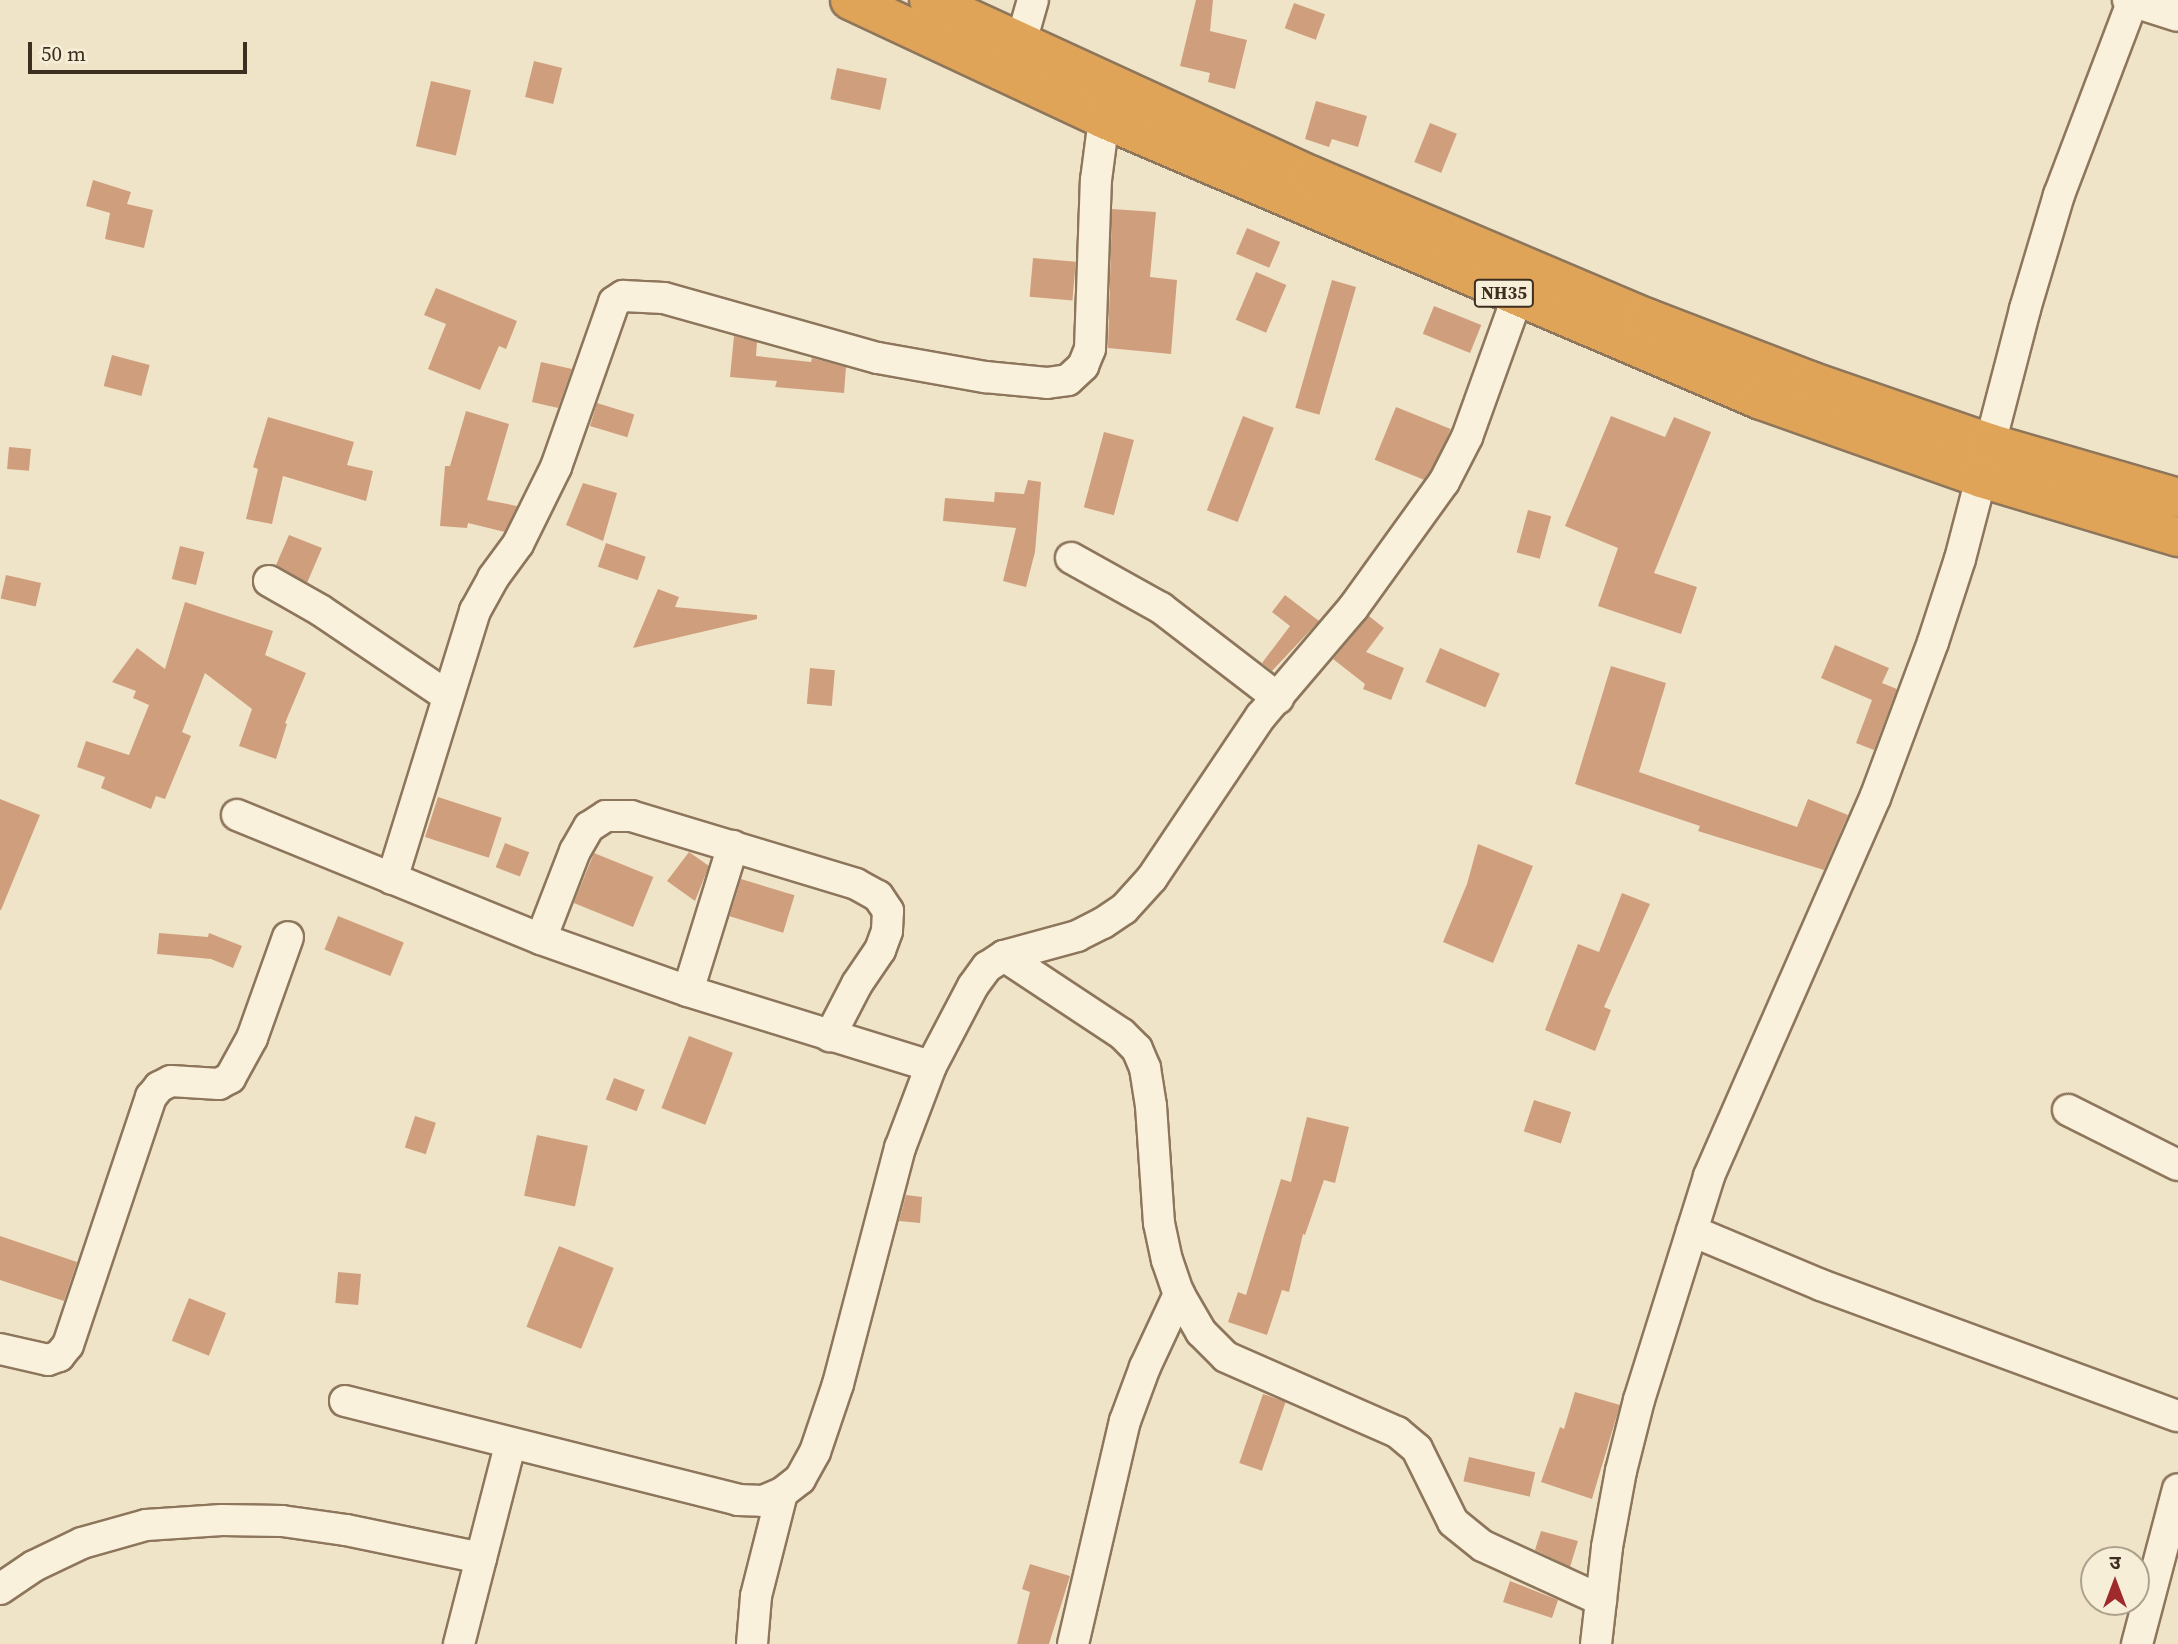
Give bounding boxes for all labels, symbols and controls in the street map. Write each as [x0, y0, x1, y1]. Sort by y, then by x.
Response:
scale bar [32, 28, 250, 72]
text: 50 m [41, 39, 86, 68]
road number: NH35 [1472, 278, 1536, 307]
north arrow [2080, 1546, 2150, 1616]
text: उ [2109, 1549, 2121, 1575]

